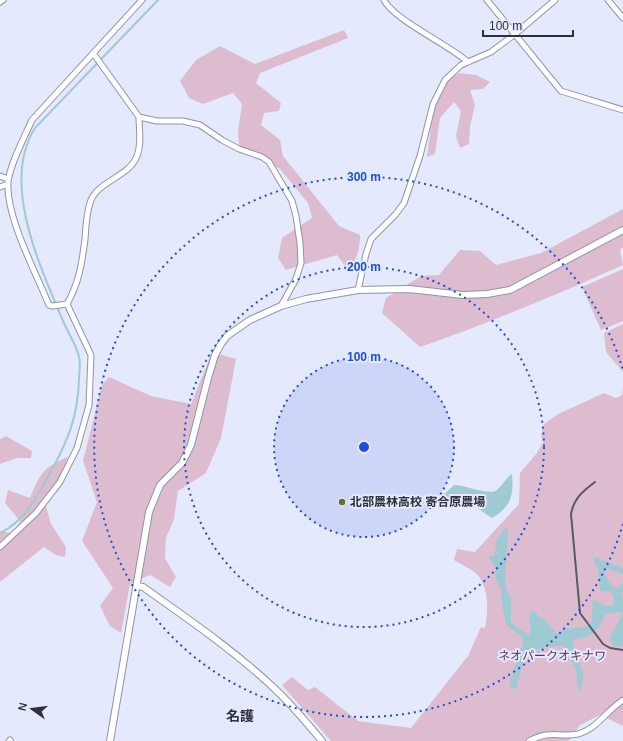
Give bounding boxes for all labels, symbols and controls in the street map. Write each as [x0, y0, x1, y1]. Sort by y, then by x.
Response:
scale bar [483, 12, 573, 38]
text: 100 m [489, 19, 522, 33]
text: 300 m [347, 170, 381, 184]
text: 200 m [347, 260, 381, 274]
text: 100 m [347, 350, 381, 364]
centre of rings [357, 440, 371, 454]
place label: 北部農林高校 寄合原農場 [350, 495, 485, 509]
marker: 北部農林高校 寄合原農場 [337, 497, 347, 507]
park label: ネオパークオキナワ [498, 649, 606, 663]
north arrow [12, 689, 52, 729]
text: N [16, 701, 29, 712]
district label: 名護 [226, 708, 254, 724]

